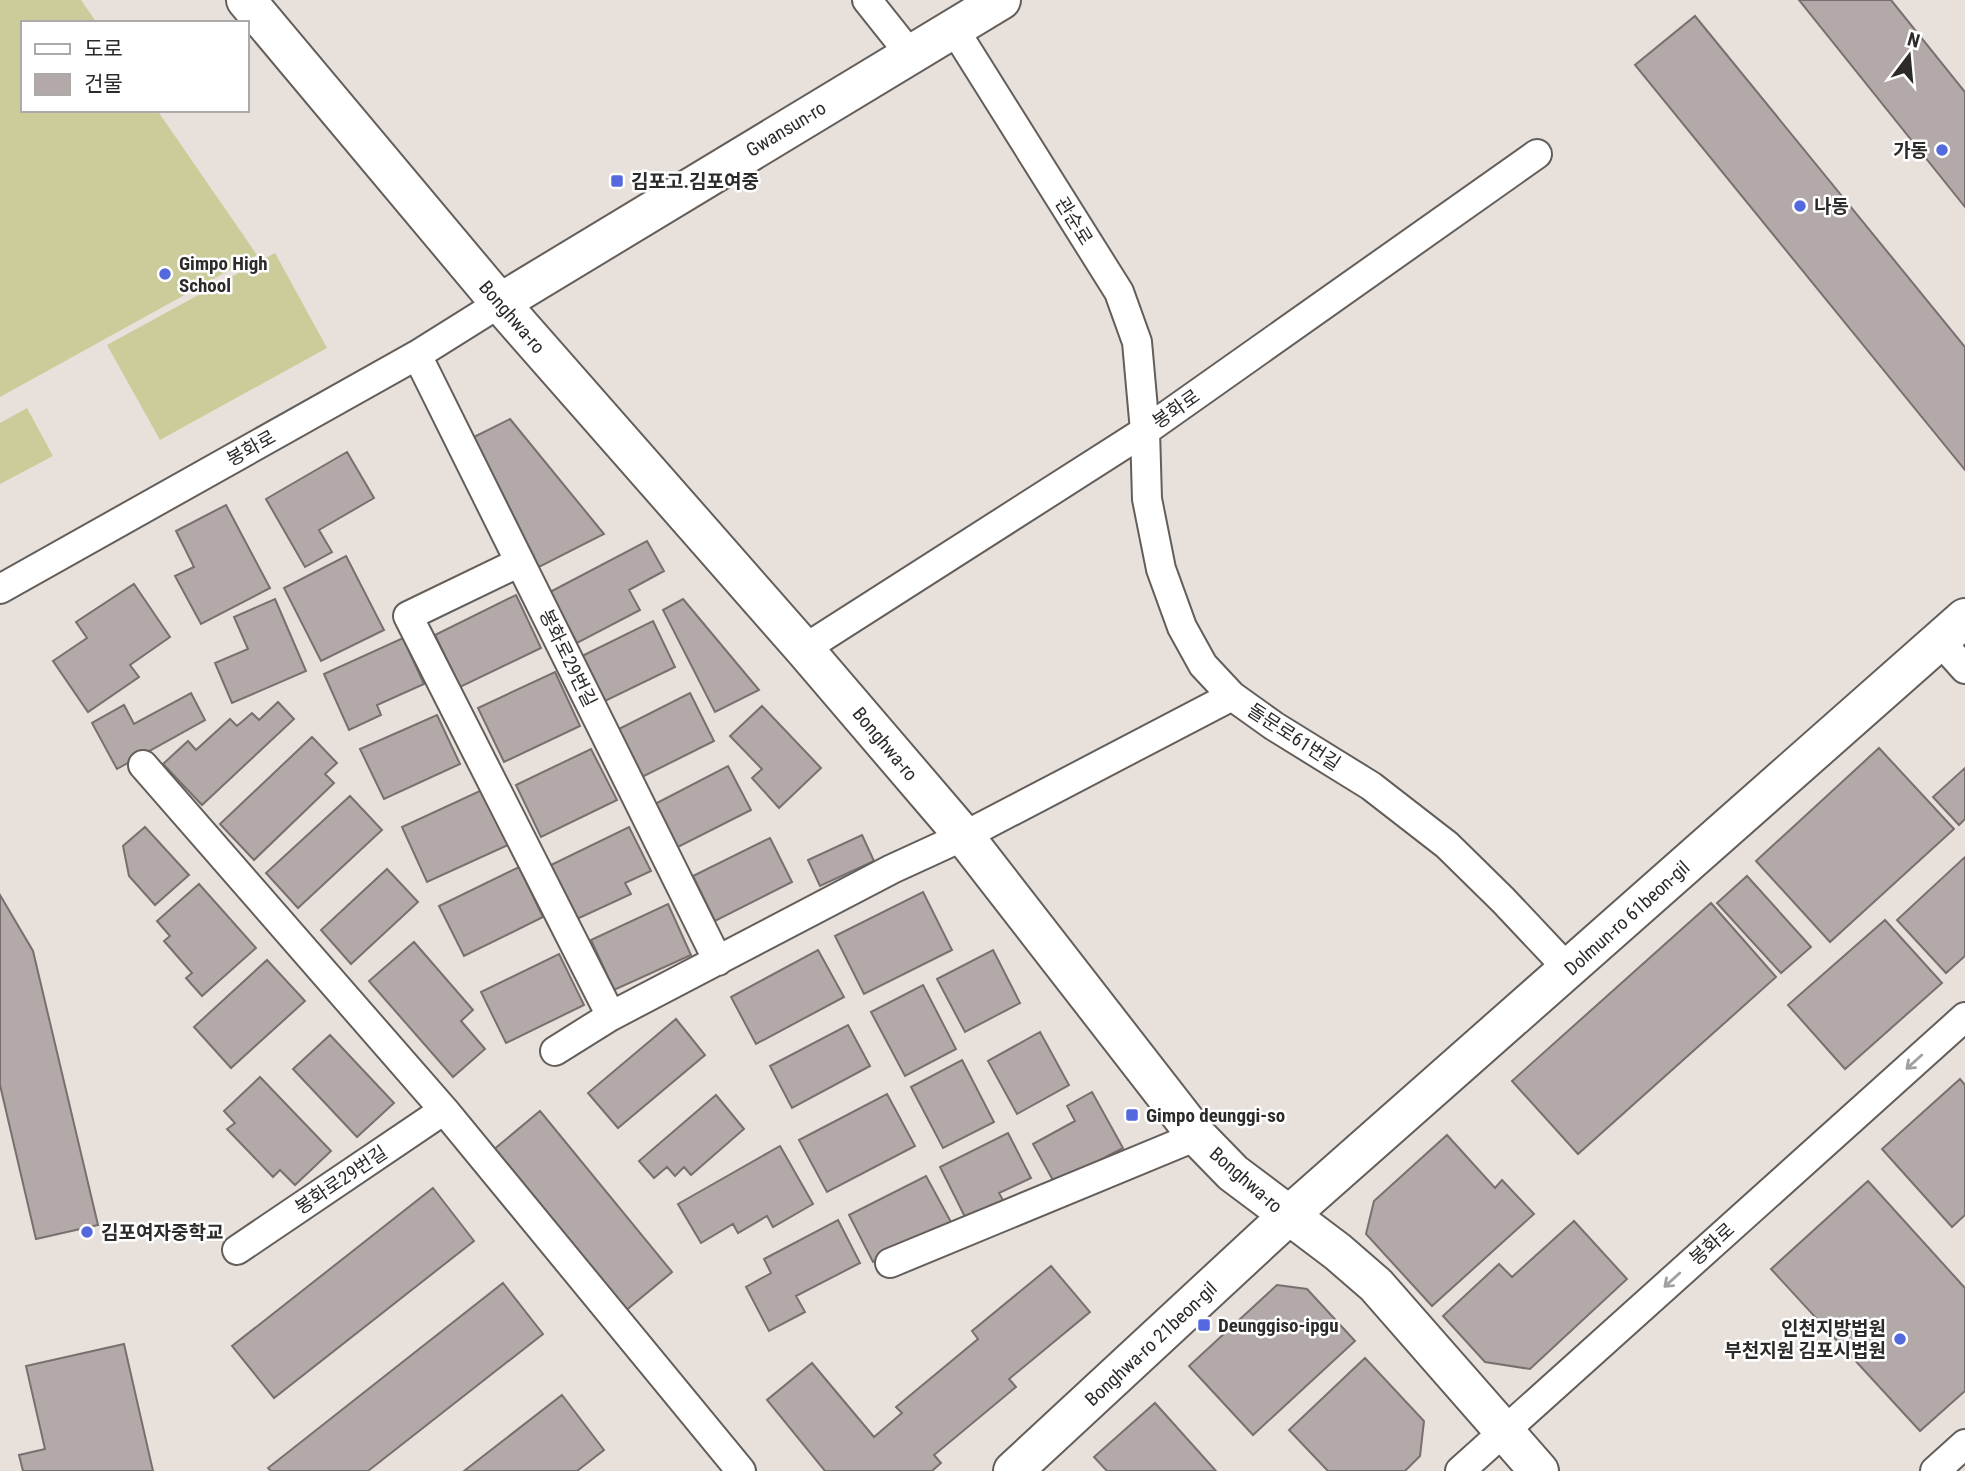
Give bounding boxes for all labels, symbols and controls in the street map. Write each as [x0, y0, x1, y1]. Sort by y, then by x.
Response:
legend [21, 21, 248, 112]
north arrow [1874, 21, 1944, 91]
text: N [1905, 27, 1922, 53]
text: 도로 [84, 37, 123, 61]
text: 건물 [84, 72, 123, 96]
street label: Gwansun-ro [742, 96, 830, 162]
place label: 가동 [1893, 139, 1928, 162]
marker: 가동 [1934, 142, 1950, 158]
place label: 김포고.김포여중 [631, 170, 759, 193]
marker: 김포고.김포여중 [609, 173, 625, 189]
street label: 관순로 [1050, 193, 1098, 249]
place label: 나동 [1814, 195, 1849, 218]
marker: 나동 [1792, 198, 1808, 214]
place label: Gimpo High School [179, 252, 268, 297]
marker: Gimpo High School [157, 266, 173, 282]
street label: Bonghwa-ro [474, 276, 550, 358]
street label: 봉화로 [1148, 385, 1204, 433]
street label: 봉화로 [222, 425, 280, 471]
street label: 봉화로29번길 [534, 605, 602, 711]
street label: 돌문로61번길 [1243, 698, 1345, 776]
street label: Bonghwa-ro [848, 703, 922, 785]
street label: Dolmun-ro 61beon-gil [1560, 856, 1694, 980]
one-way arrow [1906, 1054, 1923, 1071]
place label: Gimpo deunggi-so [1146, 1104, 1285, 1127]
marker: Gimpo deunggi-so [1124, 1107, 1140, 1123]
street label: 봉화로29번길 [291, 1141, 391, 1219]
street label: Bonghwa-ro [1205, 1142, 1287, 1218]
street label: 봉화로 [1685, 1218, 1739, 1270]
place label: 김포여자중학교 [101, 1221, 223, 1244]
marker: 김포여자중학교 [79, 1224, 95, 1240]
one-way arrow [1663, 1272, 1681, 1288]
street label: Bonghwa-ro 21beon-gil [1080, 1277, 1222, 1411]
place label: Deunggiso-ipgu [1218, 1314, 1338, 1337]
marker: Deunggiso-ipgu [1196, 1317, 1212, 1333]
place label: 인천지방법원 부천지원 김포시법원 [1724, 1317, 1886, 1362]
marker: 인천지방법원 부천지원 김포시법원 [1892, 1331, 1908, 1347]

